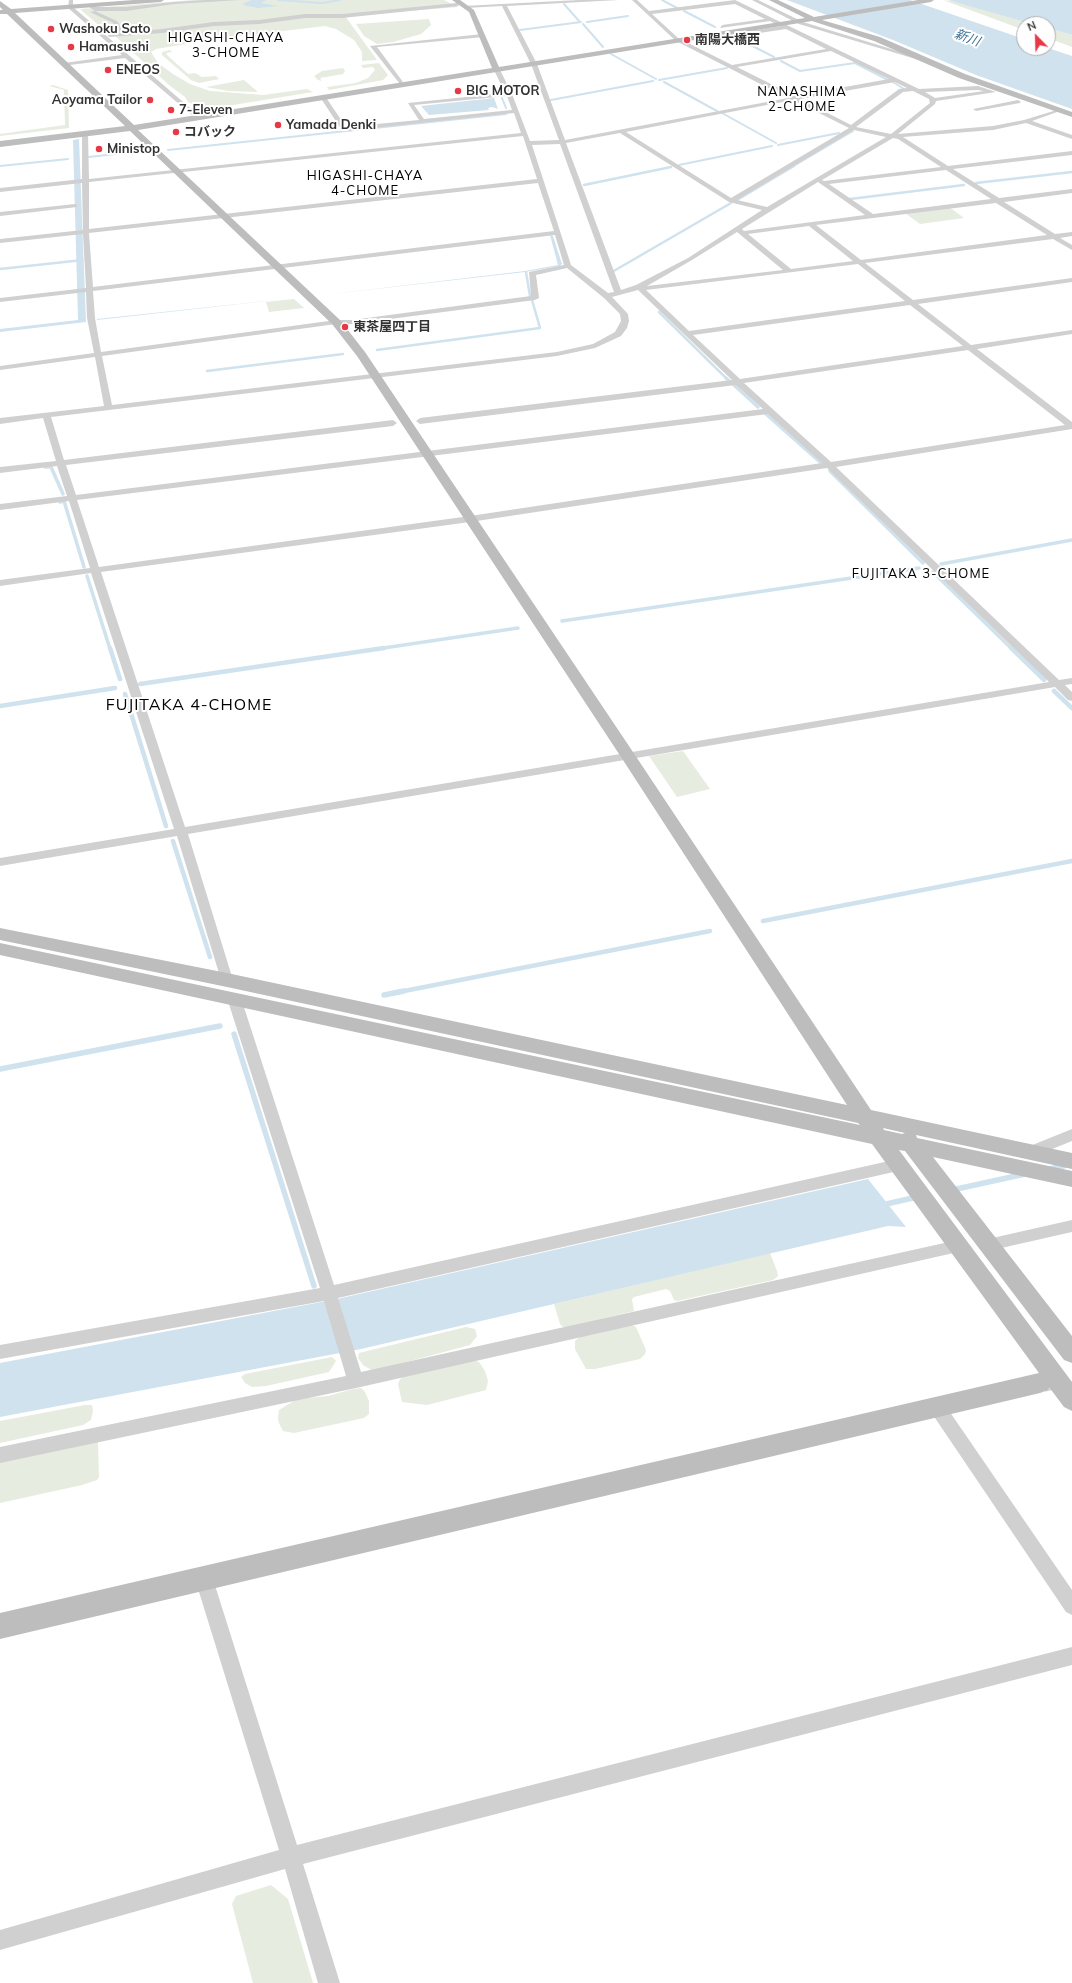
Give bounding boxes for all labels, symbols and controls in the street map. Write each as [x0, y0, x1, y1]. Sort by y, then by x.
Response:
north arrow [1016, 16, 1056, 56]
text: N [1025, 18, 1038, 34]
place label: Washoku Sato [59, 21, 150, 37]
marker: Washoku Sato [46, 24, 56, 34]
water label: 新川 [952, 26, 982, 50]
district label: HIGASHI-CHAYA 3-CHOME [168, 30, 284, 61]
place label: 南陽大橋西 [695, 32, 760, 48]
marker: 南陽大橋西 [682, 35, 692, 45]
place label: Hamasushi [79, 39, 149, 55]
marker: Hamasushi [66, 42, 76, 52]
place label: ENEOS [116, 62, 160, 78]
marker: ENEOS [103, 65, 113, 75]
place label: BIG MOTOR [466, 83, 540, 99]
district label: NANASHIMA 2-CHOME [757, 84, 847, 115]
marker: BIG MOTOR [453, 86, 463, 96]
place label: Aoyama Tailor [52, 92, 142, 108]
marker: Aoyama Tailor [145, 95, 155, 105]
place label: 7-Eleven [179, 102, 233, 118]
marker: 7-Eleven [166, 105, 176, 115]
place label: Yamada Denki [286, 117, 376, 133]
marker: Yamada Denki [273, 120, 283, 130]
place label: コバック [184, 124, 236, 140]
marker: コバック [171, 127, 181, 137]
place label: Ministop [107, 141, 160, 157]
marker: Ministop [94, 144, 104, 154]
district label: HIGASHI-CHAYA 4-CHOME [307, 168, 423, 199]
place label: 東茶屋四丁目 [353, 319, 431, 335]
marker: 東茶屋四丁目 [340, 322, 350, 332]
district label: FUJITAKA 3-CHOME [852, 566, 990, 582]
district label: FUJITAKA 4-CHOME [106, 695, 272, 715]

